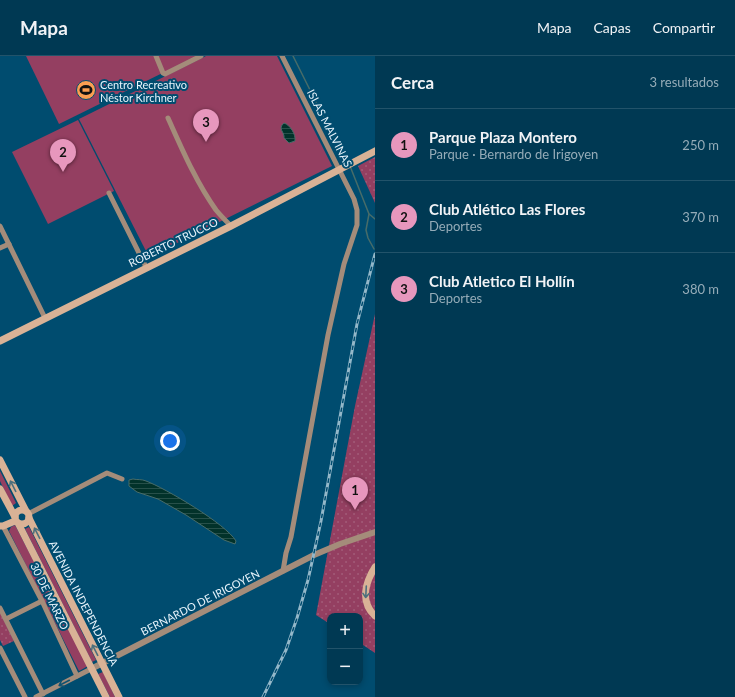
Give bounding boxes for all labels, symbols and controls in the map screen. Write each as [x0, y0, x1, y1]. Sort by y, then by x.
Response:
text: Mapa [20, 16, 68, 39]
text: Mapa [537, 19, 572, 36]
text: Capas [594, 19, 631, 36]
text: Compartir [653, 19, 715, 36]
text: Cerca [391, 72, 434, 93]
text: 3 resultados [649, 74, 719, 90]
place label: Centro Recreativo Néstor Kirchner [100, 78, 187, 104]
sports icon: Centro Recreativo Néstor Kirchner [75, 79, 97, 101]
street label: ISLAS MALVINAS [305, 87, 355, 169]
pin: 3 [193, 109, 219, 142]
text: Parque Plaza Montero [429, 128, 577, 146]
text: 1 [400, 137, 408, 153]
text: 250 m [682, 137, 719, 153]
pin: 2 [50, 139, 76, 172]
text: Parque · Bernardo de Irigoyen [429, 146, 598, 162]
text: Club Atlético Las Flores [429, 200, 585, 218]
text: 2 [400, 209, 408, 225]
text: 370 m [682, 209, 719, 225]
street label: ROBERTO TRUCCO [126, 215, 220, 269]
text: Deportes [429, 218, 482, 234]
text: Club Atletico El Hollín [429, 272, 575, 290]
text: 3 [400, 281, 408, 297]
text: 380 m [682, 281, 719, 297]
text: Deportes [429, 290, 482, 306]
your location [160, 431, 180, 451]
pin: 1 [342, 477, 368, 510]
one-way arrow [9, 480, 16, 492]
one-way arrow [33, 528, 40, 540]
street label: AVENIDA INDEPENDENCIA [47, 538, 122, 668]
street label: 30 DE MARZO [28, 560, 72, 632]
street label: BERNARDO DE IRIGOYEN [138, 566, 262, 638]
one-way arrow [362, 585, 370, 598]
map controls [327, 613, 363, 685]
button: + [327, 613, 363, 649]
one-way arrow [91, 644, 98, 656]
button: − [327, 649, 363, 685]
one-way arrow [58, 680, 70, 687]

